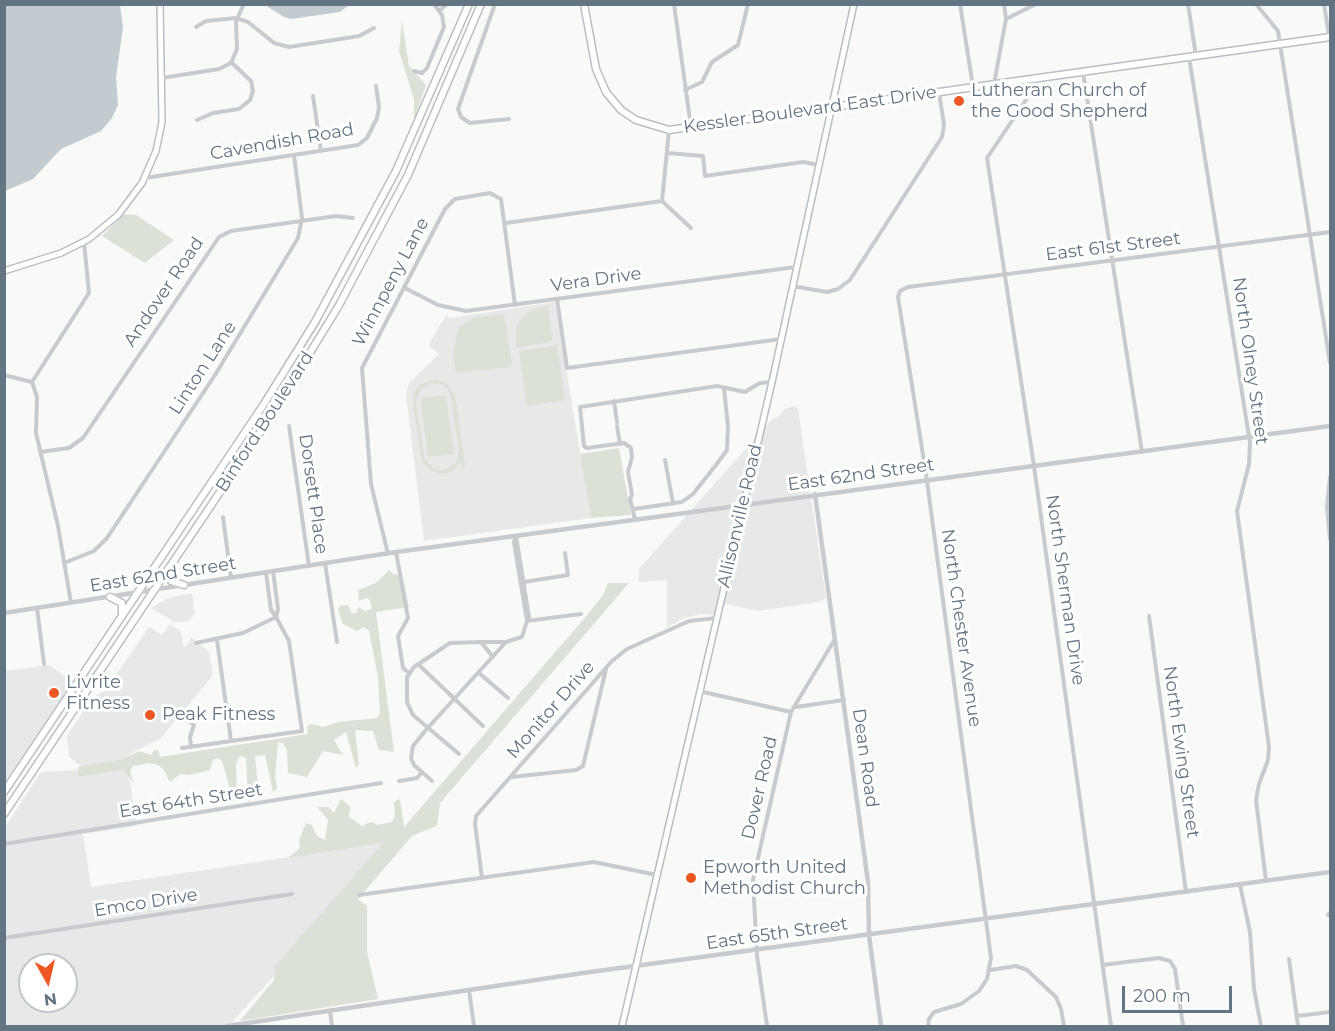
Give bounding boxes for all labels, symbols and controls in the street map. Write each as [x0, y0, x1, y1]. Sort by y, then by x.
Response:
place label: Lutheran Church of the Good Shepherd [971, 80, 1148, 122]
street label: Kessler Boulevard East Drive [682, 82, 938, 138]
marker: Lutheran Church of the Good Shepherd [952, 94, 966, 108]
street label: Cavendish Road [209, 119, 355, 165]
street label: Winnpeny Lane [348, 214, 434, 350]
street label: East 61st Street [1044, 228, 1182, 266]
street label: Andover Road [119, 233, 209, 351]
street label: Vera Drive [549, 263, 643, 297]
street label: North Olney Street [1228, 276, 1272, 446]
street label: Linton Lane [165, 317, 241, 419]
street label: Binford Boulevard [211, 348, 319, 496]
street label: Dorsett Place [294, 432, 332, 556]
street label: Allisonville Road [713, 442, 767, 590]
street label: East 62nd Street [786, 454, 936, 496]
street label: North Sherman Drive [1041, 493, 1089, 687]
street label: North Chester Avenue [936, 528, 986, 728]
street label: East 62nd Street [88, 553, 238, 597]
street label: Monitor Drive [503, 657, 599, 763]
street label: North Ewing Street [1158, 664, 1204, 840]
place label: Livrite Fitness [66, 672, 130, 714]
marker: Livrite Fitness [47, 686, 61, 700]
place label: Peak Fitness [162, 704, 275, 726]
street label: Dean Road [847, 707, 883, 809]
marker: Peak Fitness [143, 708, 157, 722]
street label: Dover Road [738, 734, 782, 842]
street label: East 64th Street [118, 779, 264, 823]
place label: Epworth United Methodist Church [703, 857, 866, 900]
marker: Epworth United Methodist Church [684, 871, 698, 885]
street label: Emco Drive [93, 884, 199, 922]
street label: East 65th Street [705, 913, 849, 955]
north arrow [18, 953, 78, 1013]
scale bar [1125, 974, 1234, 1012]
text: 200 m [1133, 985, 1191, 1007]
text: N [43, 989, 58, 1010]

